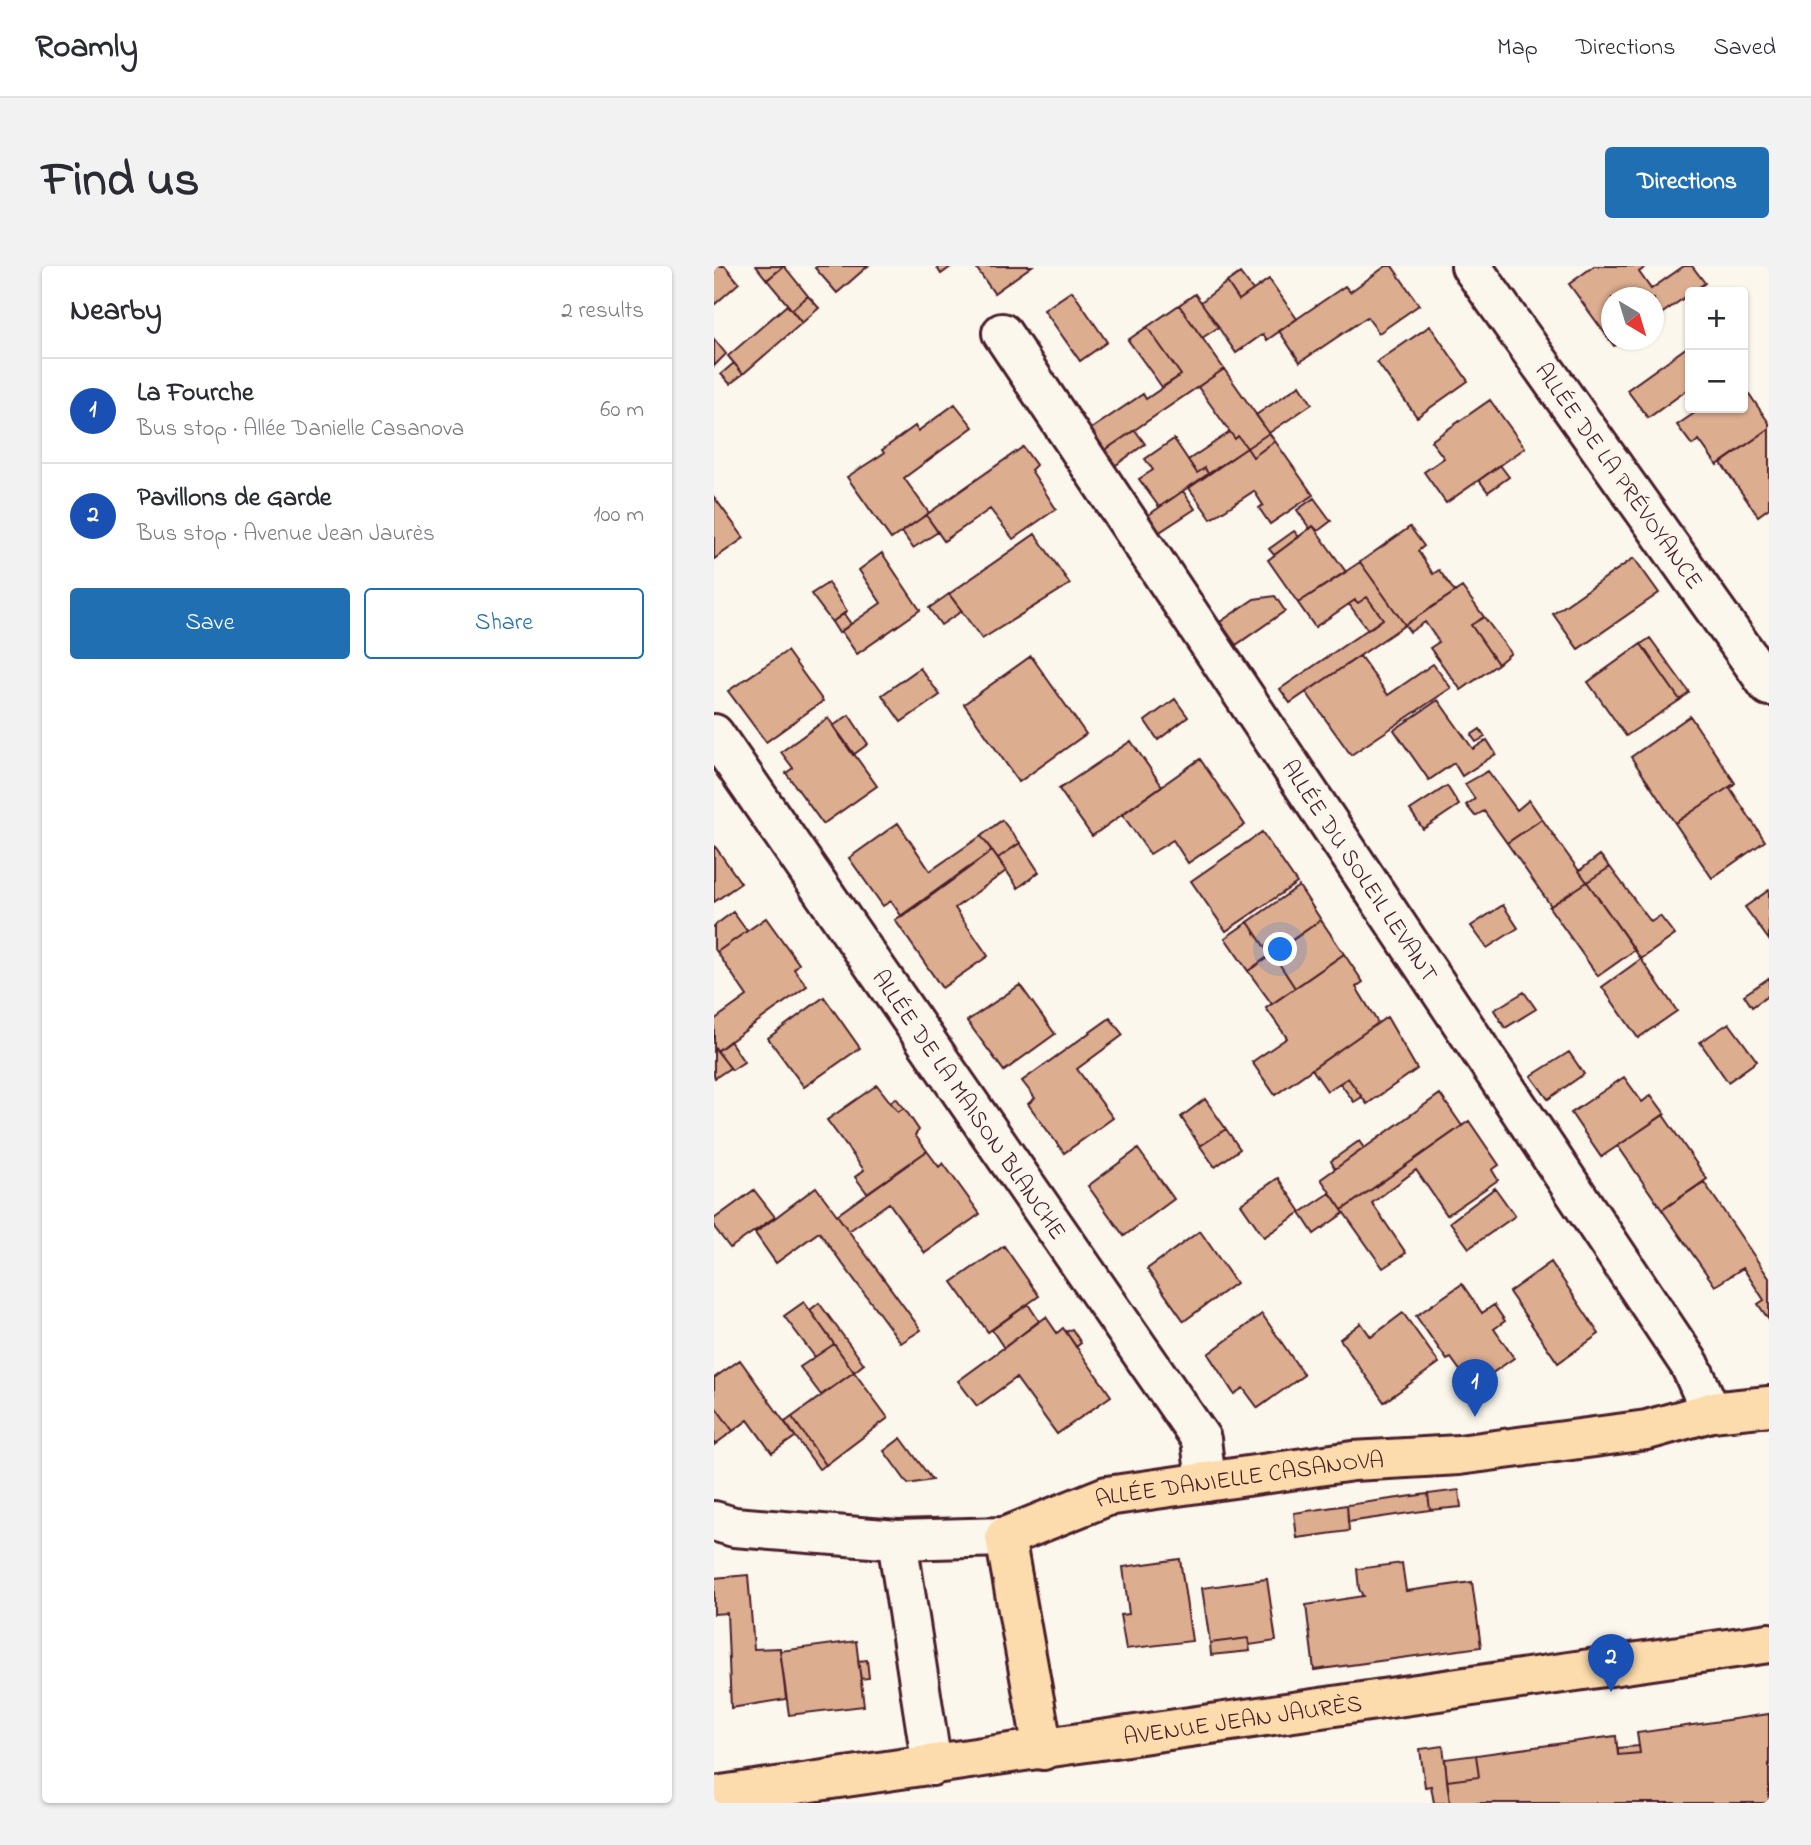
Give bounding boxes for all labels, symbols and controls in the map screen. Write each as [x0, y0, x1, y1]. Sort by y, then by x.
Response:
text: Roamly [35, 24, 138, 72]
text: Map [1497, 31, 1538, 66]
text: Directions [1576, 31, 1675, 66]
text: Saved [1713, 31, 1776, 66]
text: Find us [42, 146, 199, 218]
button: Directions [1605, 147, 1769, 218]
north arrow [1601, 287, 1664, 350]
map controls [1685, 287, 1748, 413]
button: + [1685, 287, 1748, 350]
text: Nearby [70, 290, 162, 334]
text: 2 results [561, 295, 644, 328]
button: − [1685, 350, 1748, 413]
street label: ALLÉE DE LA PRÉVOYANCE [1525, 356, 1710, 598]
text: La Fourche [137, 375, 254, 413]
text: 1 [89, 394, 97, 427]
text: 60 m [600, 394, 644, 427]
text: Bus stop · Allée Danielle Casanova [137, 413, 464, 446]
text: Pavillons de Garde [137, 480, 331, 518]
text: 2 [87, 499, 99, 532]
text: 100 m [593, 499, 644, 532]
text: Bus stop · Avenue Jean Jaurès [137, 518, 435, 551]
button: Save [70, 588, 350, 659]
button: Share [364, 588, 644, 659]
street label: ALLÉE DU SOLEIL LEVANT [1271, 754, 1445, 990]
your location [1263, 932, 1297, 966]
street label: ALLÉE DE LA MAISON BLANCHE [862, 963, 1074, 1248]
pin: 1 [1452, 1359, 1498, 1417]
street label: ALLÉE DANIELLE CASANOVA [1090, 1444, 1385, 1519]
pin: 2 [1588, 1634, 1634, 1692]
street label: AVENUE JEAN JAURÈS [1121, 1687, 1364, 1756]

